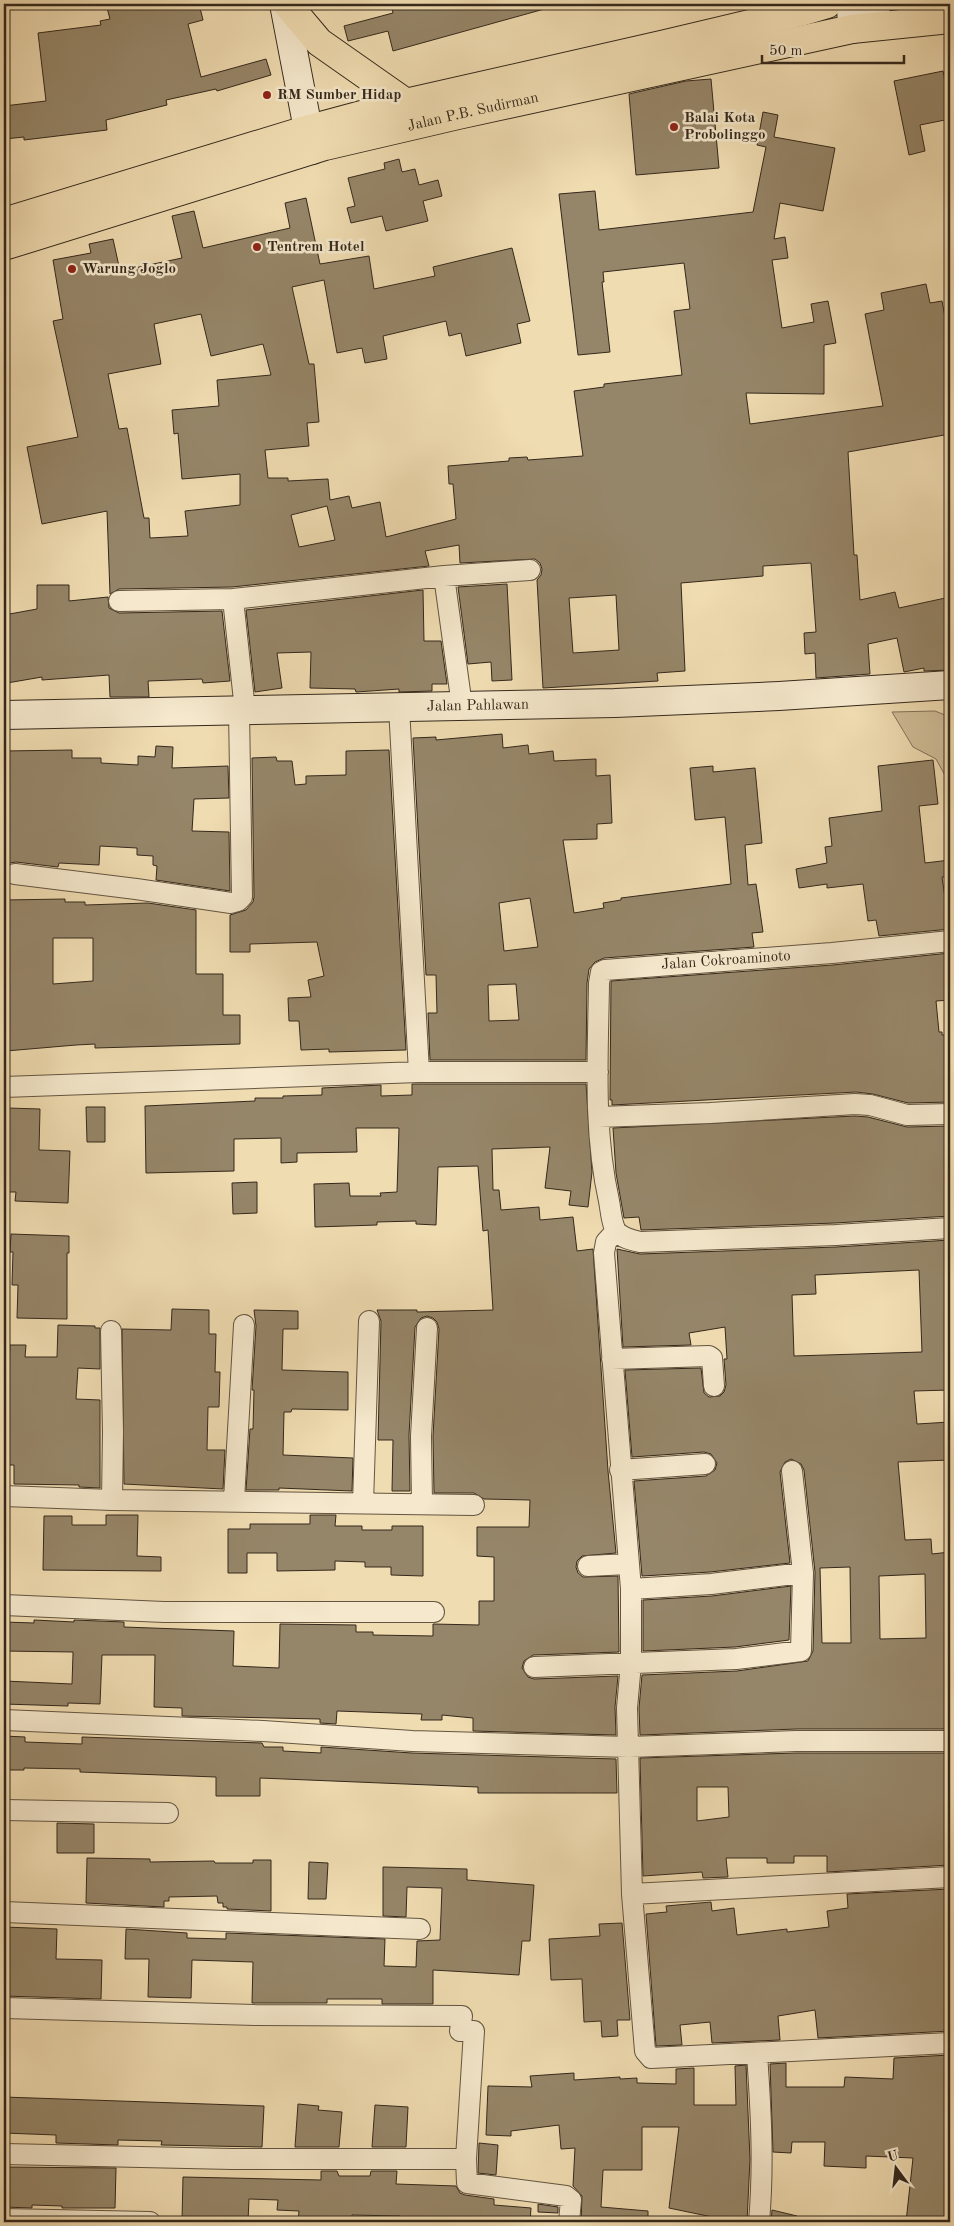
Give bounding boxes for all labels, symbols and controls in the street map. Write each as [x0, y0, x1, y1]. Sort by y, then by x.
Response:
scale bar [762, 32, 904, 64]
text: 50 m [769, 44, 803, 59]
place label: RM Sumber Hidap [277, 88, 401, 103]
marker: RM Sumber Hidap [261, 89, 273, 101]
street label: Jalan P.B. Sudirman [406, 90, 540, 134]
place label: Balai Kota Probolinggo [684, 111, 766, 143]
marker: Balai Kota Probolinggo [668, 121, 680, 133]
place label: Tentrem Hotel [267, 240, 365, 255]
marker: Tentrem Hotel [251, 241, 263, 253]
place label: Warung Joglo [82, 262, 176, 277]
marker: Warung Joglo [66, 263, 78, 275]
street label: Jalan Pahlawan [427, 697, 529, 714]
street label: Jalan Cokroaminoto [661, 949, 791, 973]
north arrow [872, 2144, 922, 2194]
text: U [886, 2148, 900, 2165]

